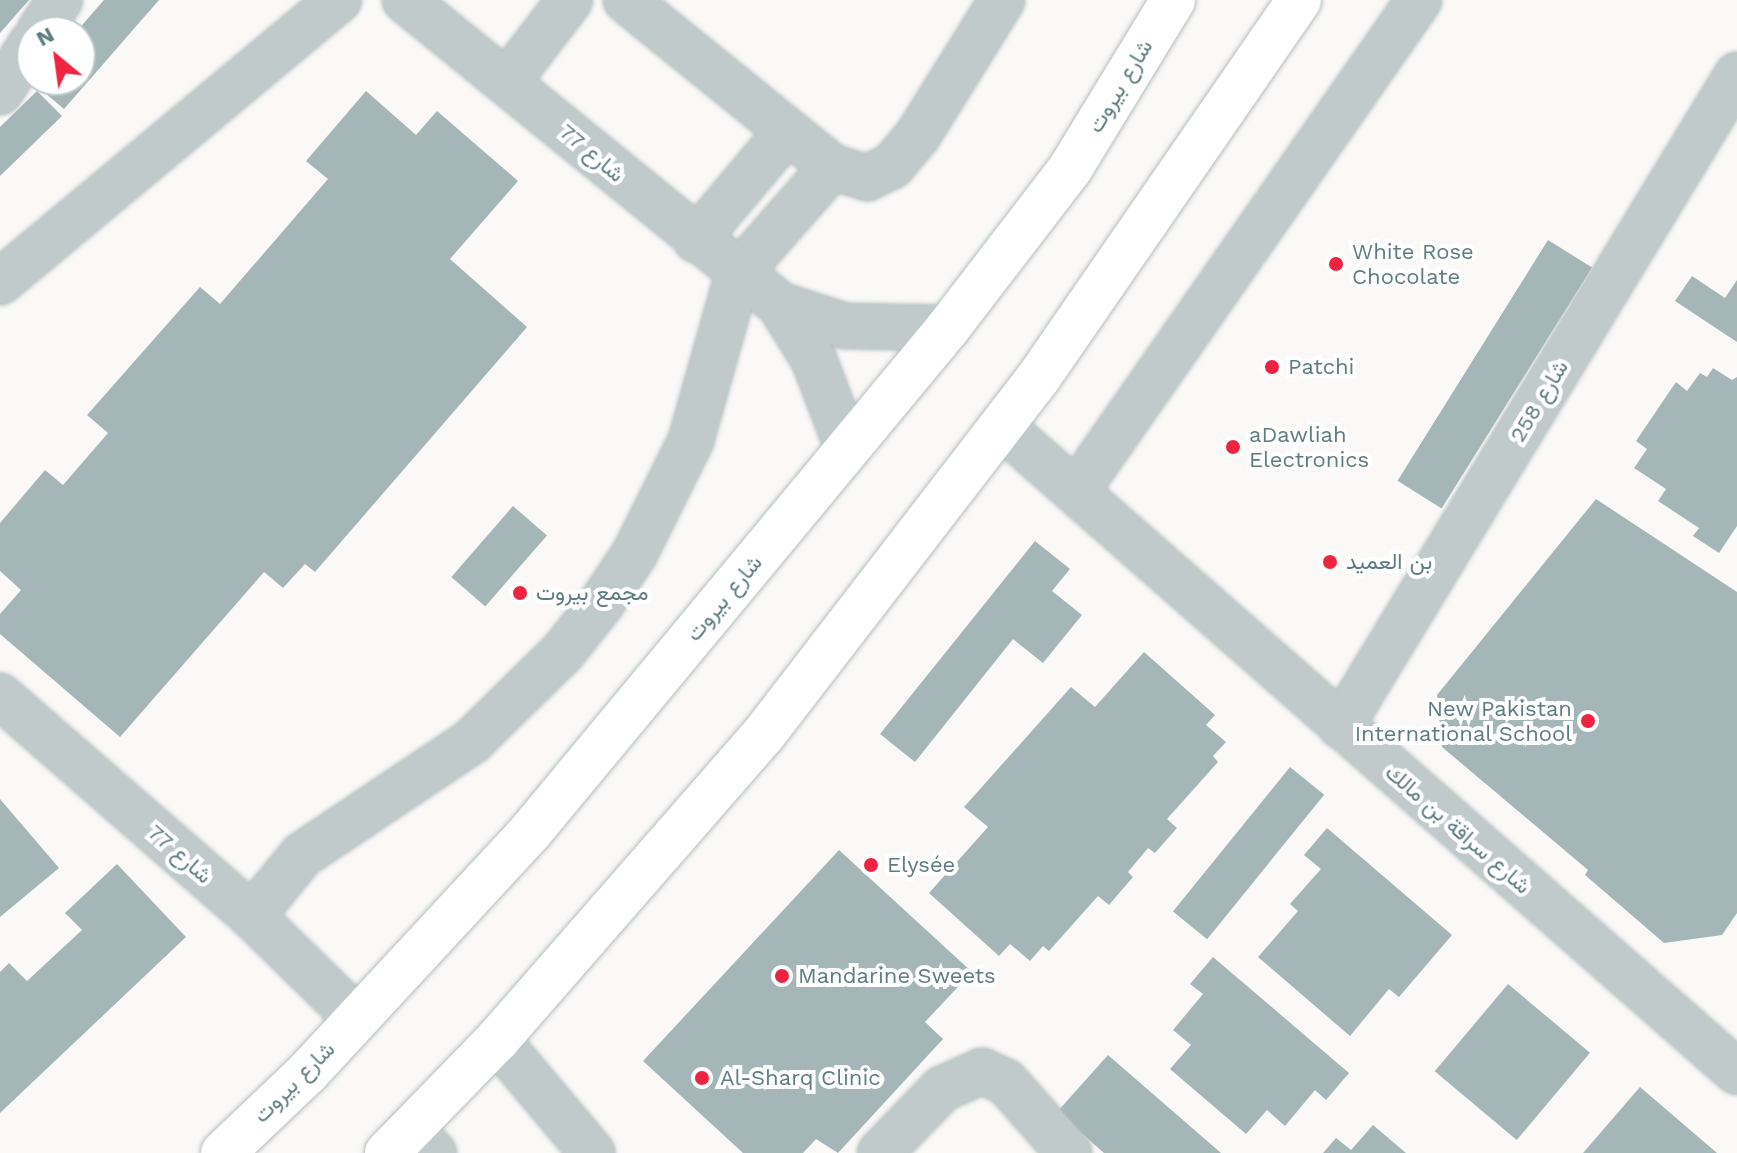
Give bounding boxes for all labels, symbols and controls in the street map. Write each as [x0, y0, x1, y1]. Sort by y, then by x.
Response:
north arrow [16, 16, 96, 96]
text: N [32, 21, 58, 51]
street label: شارع بيروت [1082, 35, 1158, 137]
street label: شارع 77 [554, 118, 630, 188]
place label: White Rose Chocolate [1352, 238, 1474, 290]
marker: White Rose Chocolate [1327, 255, 1345, 273]
place label: Patchi [1288, 354, 1354, 380]
street label: شارع 258 [1504, 355, 1574, 447]
marker: Patchi [1263, 358, 1281, 376]
place label: aDawliah Electronics [1249, 421, 1369, 472]
marker: aDawliah Electronics [1224, 438, 1242, 456]
place label: بن العميد [1346, 549, 1432, 575]
street label: شارع بيروت [680, 550, 768, 646]
marker: بن العميد [1321, 553, 1339, 571]
place label: مجمع بيروت [536, 580, 648, 606]
marker: مجمع بيروت [511, 584, 529, 602]
place label: New Pakistan International School [1354, 695, 1572, 746]
marker: New Pakistan International School [1579, 712, 1597, 730]
street label: شارع سراقة بن مالك [1380, 759, 1536, 899]
street label: شارع 77 [142, 819, 218, 889]
place label: Elysée [887, 852, 955, 878]
marker: Elysée [862, 856, 880, 874]
place label: Mandarine Sweets [798, 963, 996, 989]
marker: Mandarine Sweets [773, 967, 791, 985]
street label: شارع بيروت [248, 1036, 340, 1128]
place label: Al-Sharq Clinic [720, 1065, 881, 1091]
marker: Al-Sharq Clinic [691, 1067, 713, 1089]

